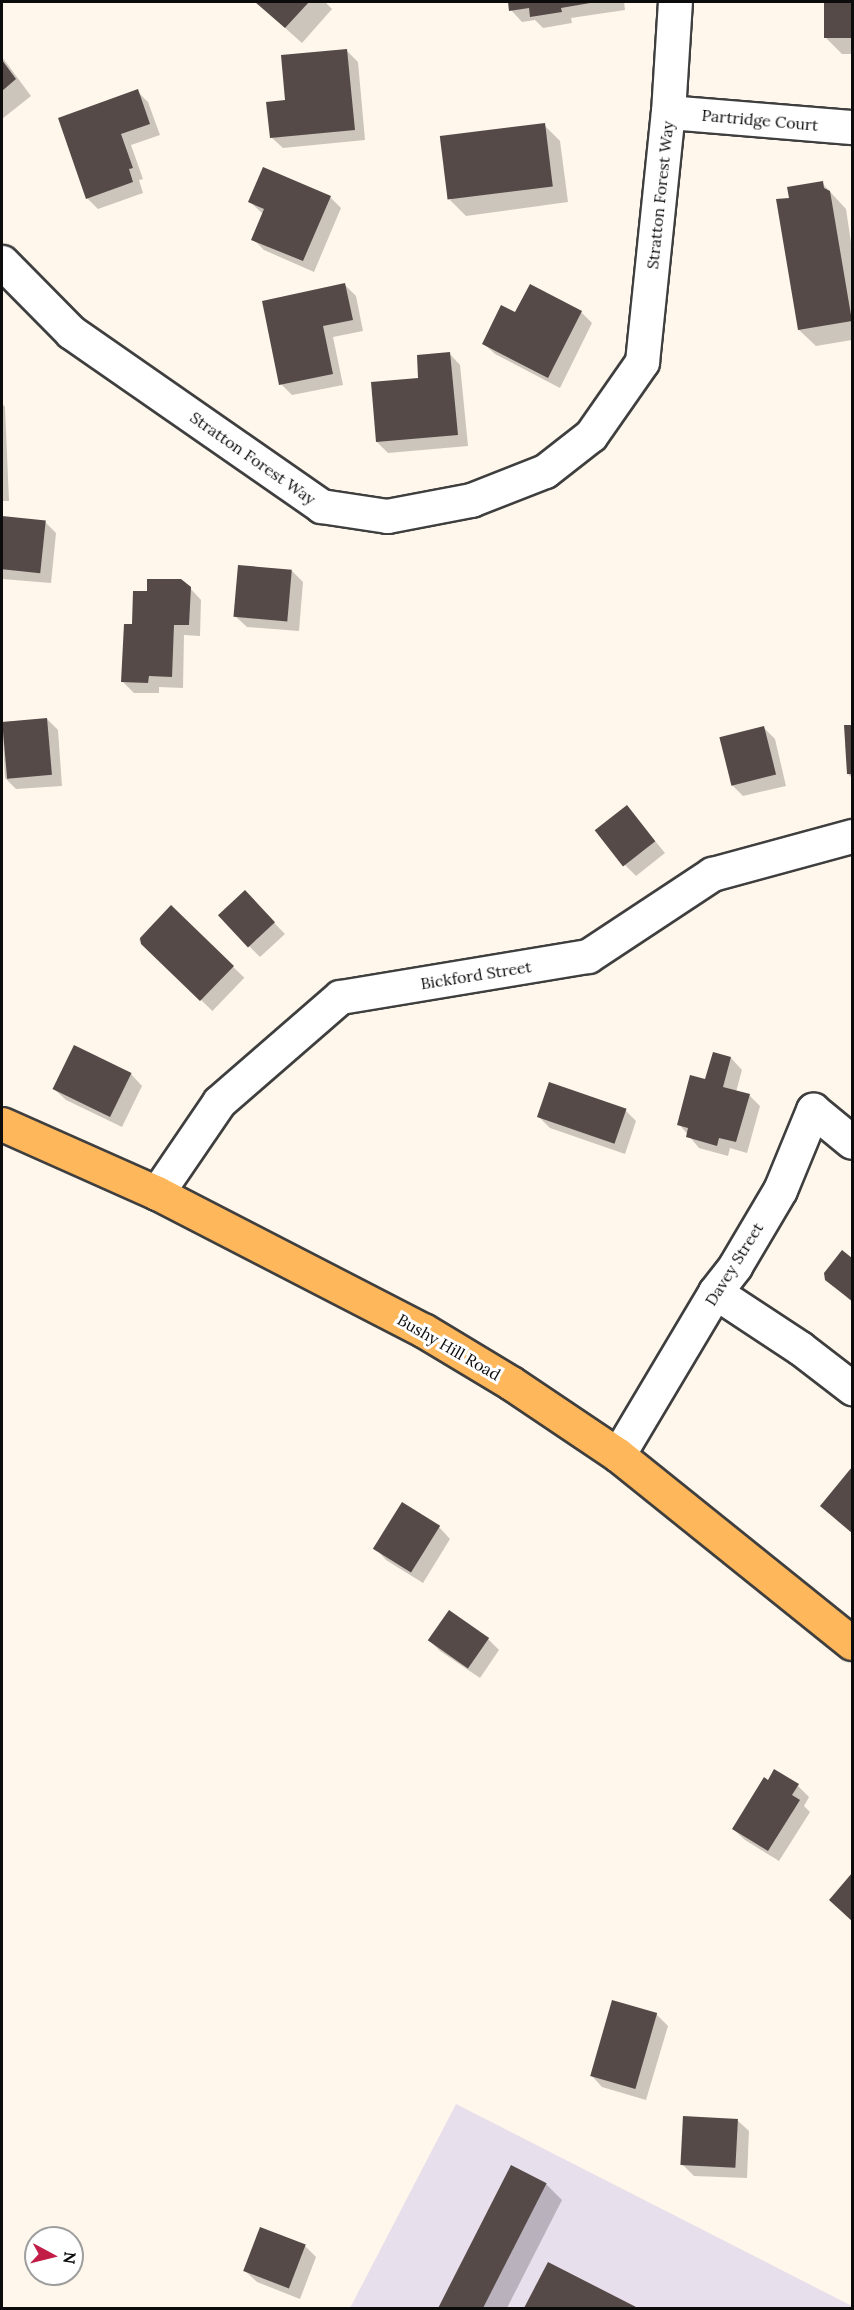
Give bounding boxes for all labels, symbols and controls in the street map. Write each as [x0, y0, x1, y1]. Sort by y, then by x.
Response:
street label: Partridge Court [701, 105, 819, 135]
street label: Stratton Forest Way [643, 120, 677, 270]
street label: Stratton Forest Way [186, 407, 320, 509]
street label: Bickford Street [419, 957, 533, 993]
street label: Davey Street [701, 1219, 767, 1309]
street label: Bushy Hill Road [394, 1310, 504, 1384]
north arrow [24, 2226, 84, 2286]
text: N [59, 2251, 81, 2265]

